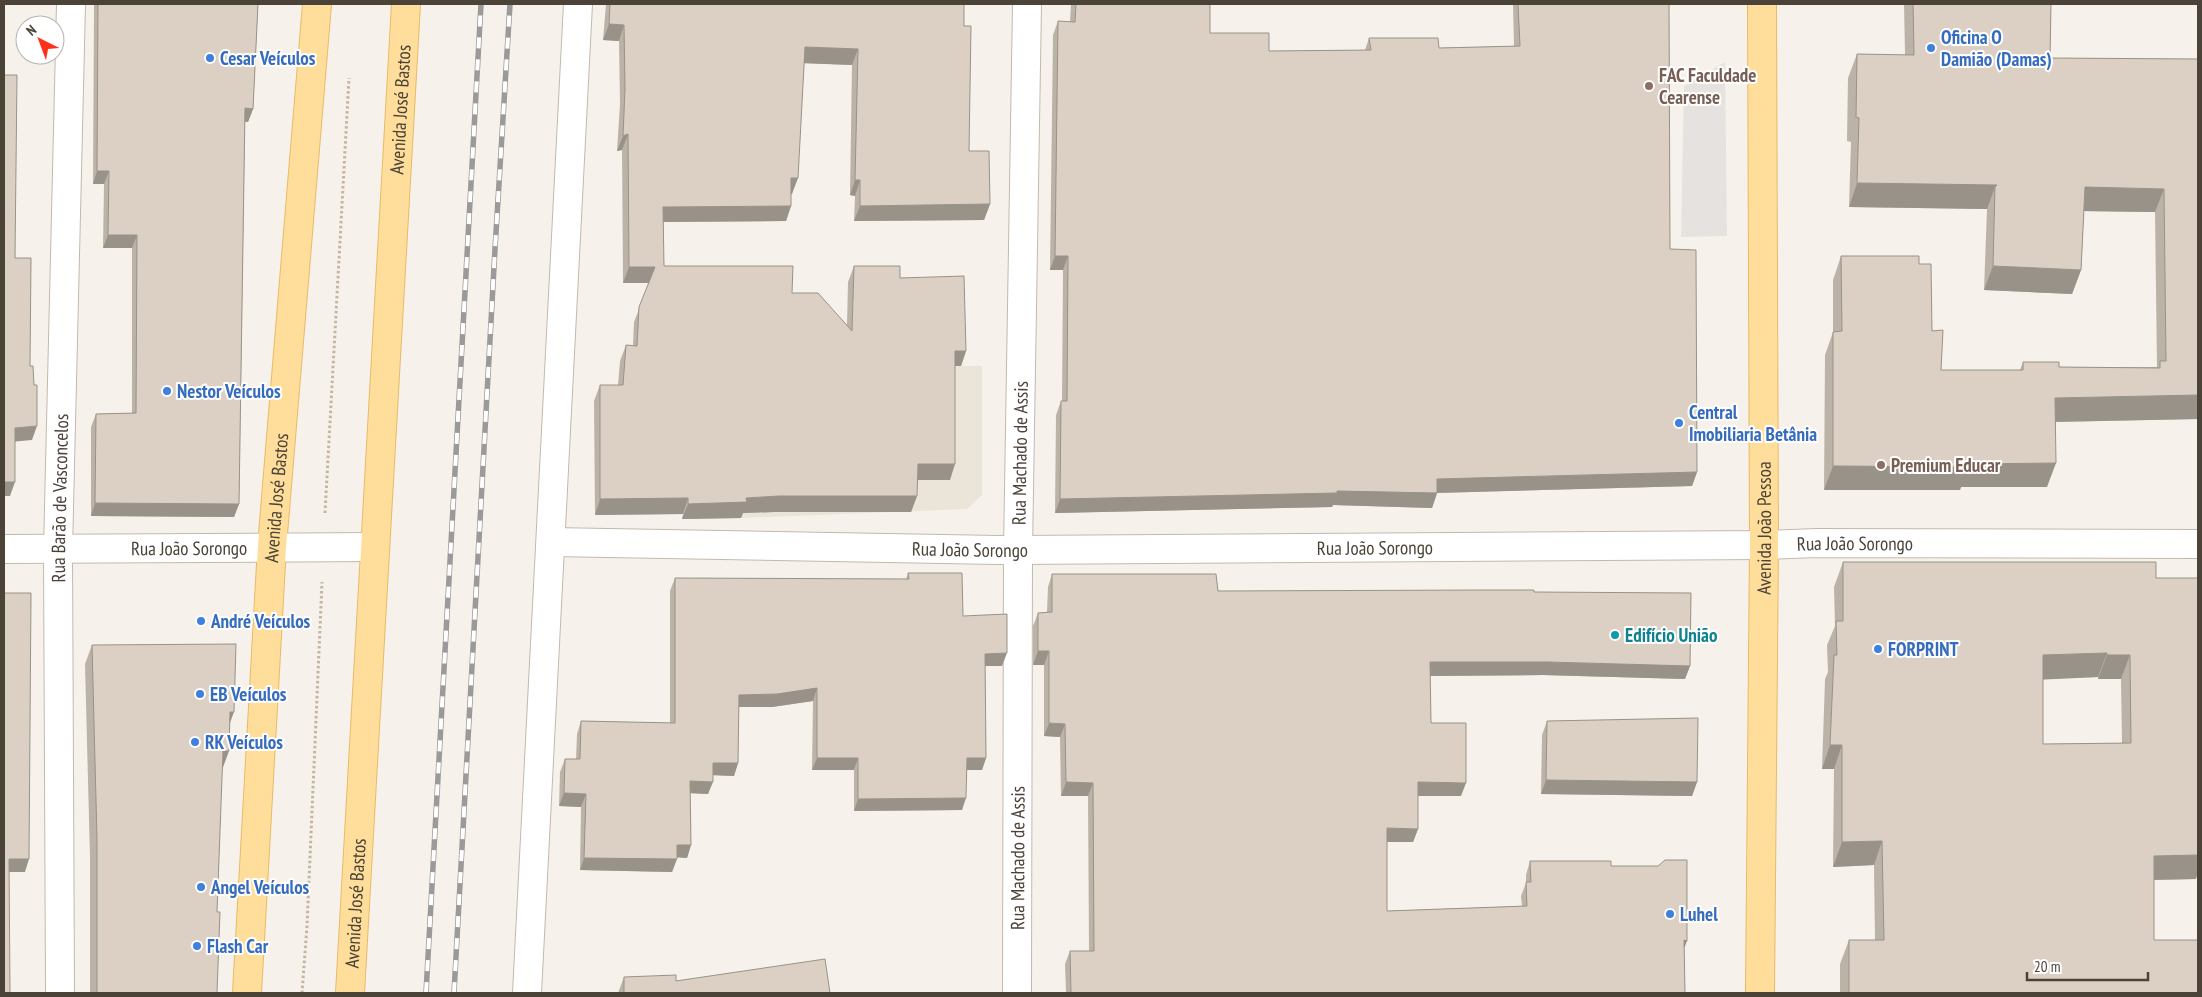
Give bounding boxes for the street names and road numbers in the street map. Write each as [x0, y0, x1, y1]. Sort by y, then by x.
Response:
street label: Avenida José Bastos [384, 44, 416, 175]
street label: Rua Machado de Assis [1006, 381, 1033, 525]
street label: Rua Barão de Vasconcelos [46, 413, 73, 582]
street label: Avenida José Bastos [259, 432, 293, 563]
street label: Avenida João Pessoa [1752, 461, 1776, 595]
street label: Rua João Sorongo [1796, 531, 1913, 556]
street label: Rua João Sorongo [1317, 535, 1433, 560]
street label: Rua João Sorongo [131, 536, 247, 560]
street label: Rua João Sorongo [912, 536, 1028, 562]
street label: Rua Machado de Assis [1005, 786, 1029, 930]
street label: Avenida José Bastos [339, 838, 371, 969]

